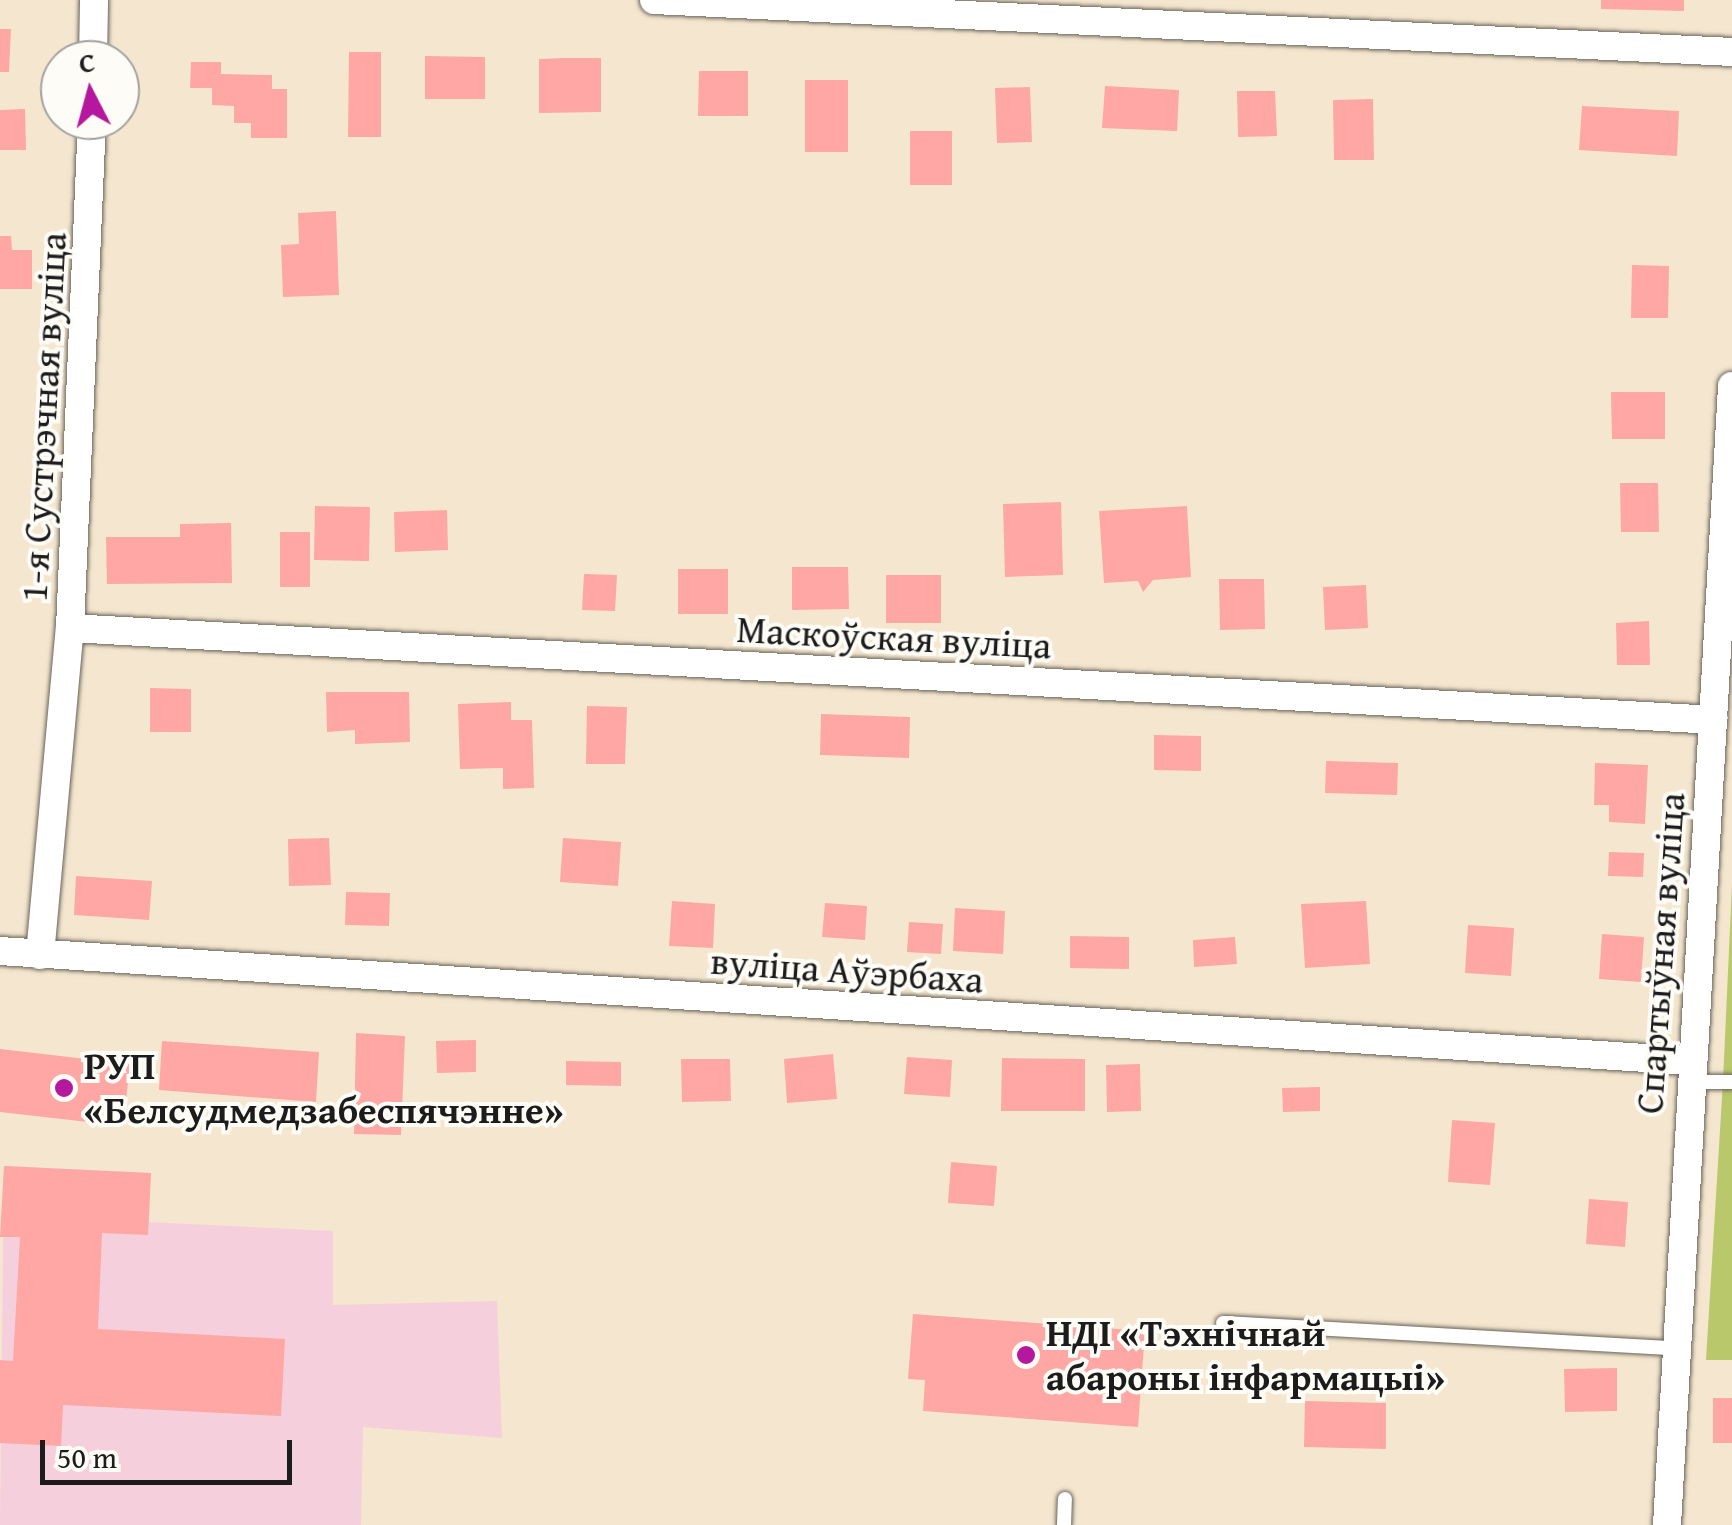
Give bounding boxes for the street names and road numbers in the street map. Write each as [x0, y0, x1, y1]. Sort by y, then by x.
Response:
street label: 1-я Сустрэчная вуліца [11, 231, 75, 603]
street label: Маскоўская вуліца [736, 606, 1052, 668]
street label: Спартыўная вуліца [1626, 791, 1694, 1115]
street label: вуліца Аўэрбаха [709, 938, 985, 1002]

